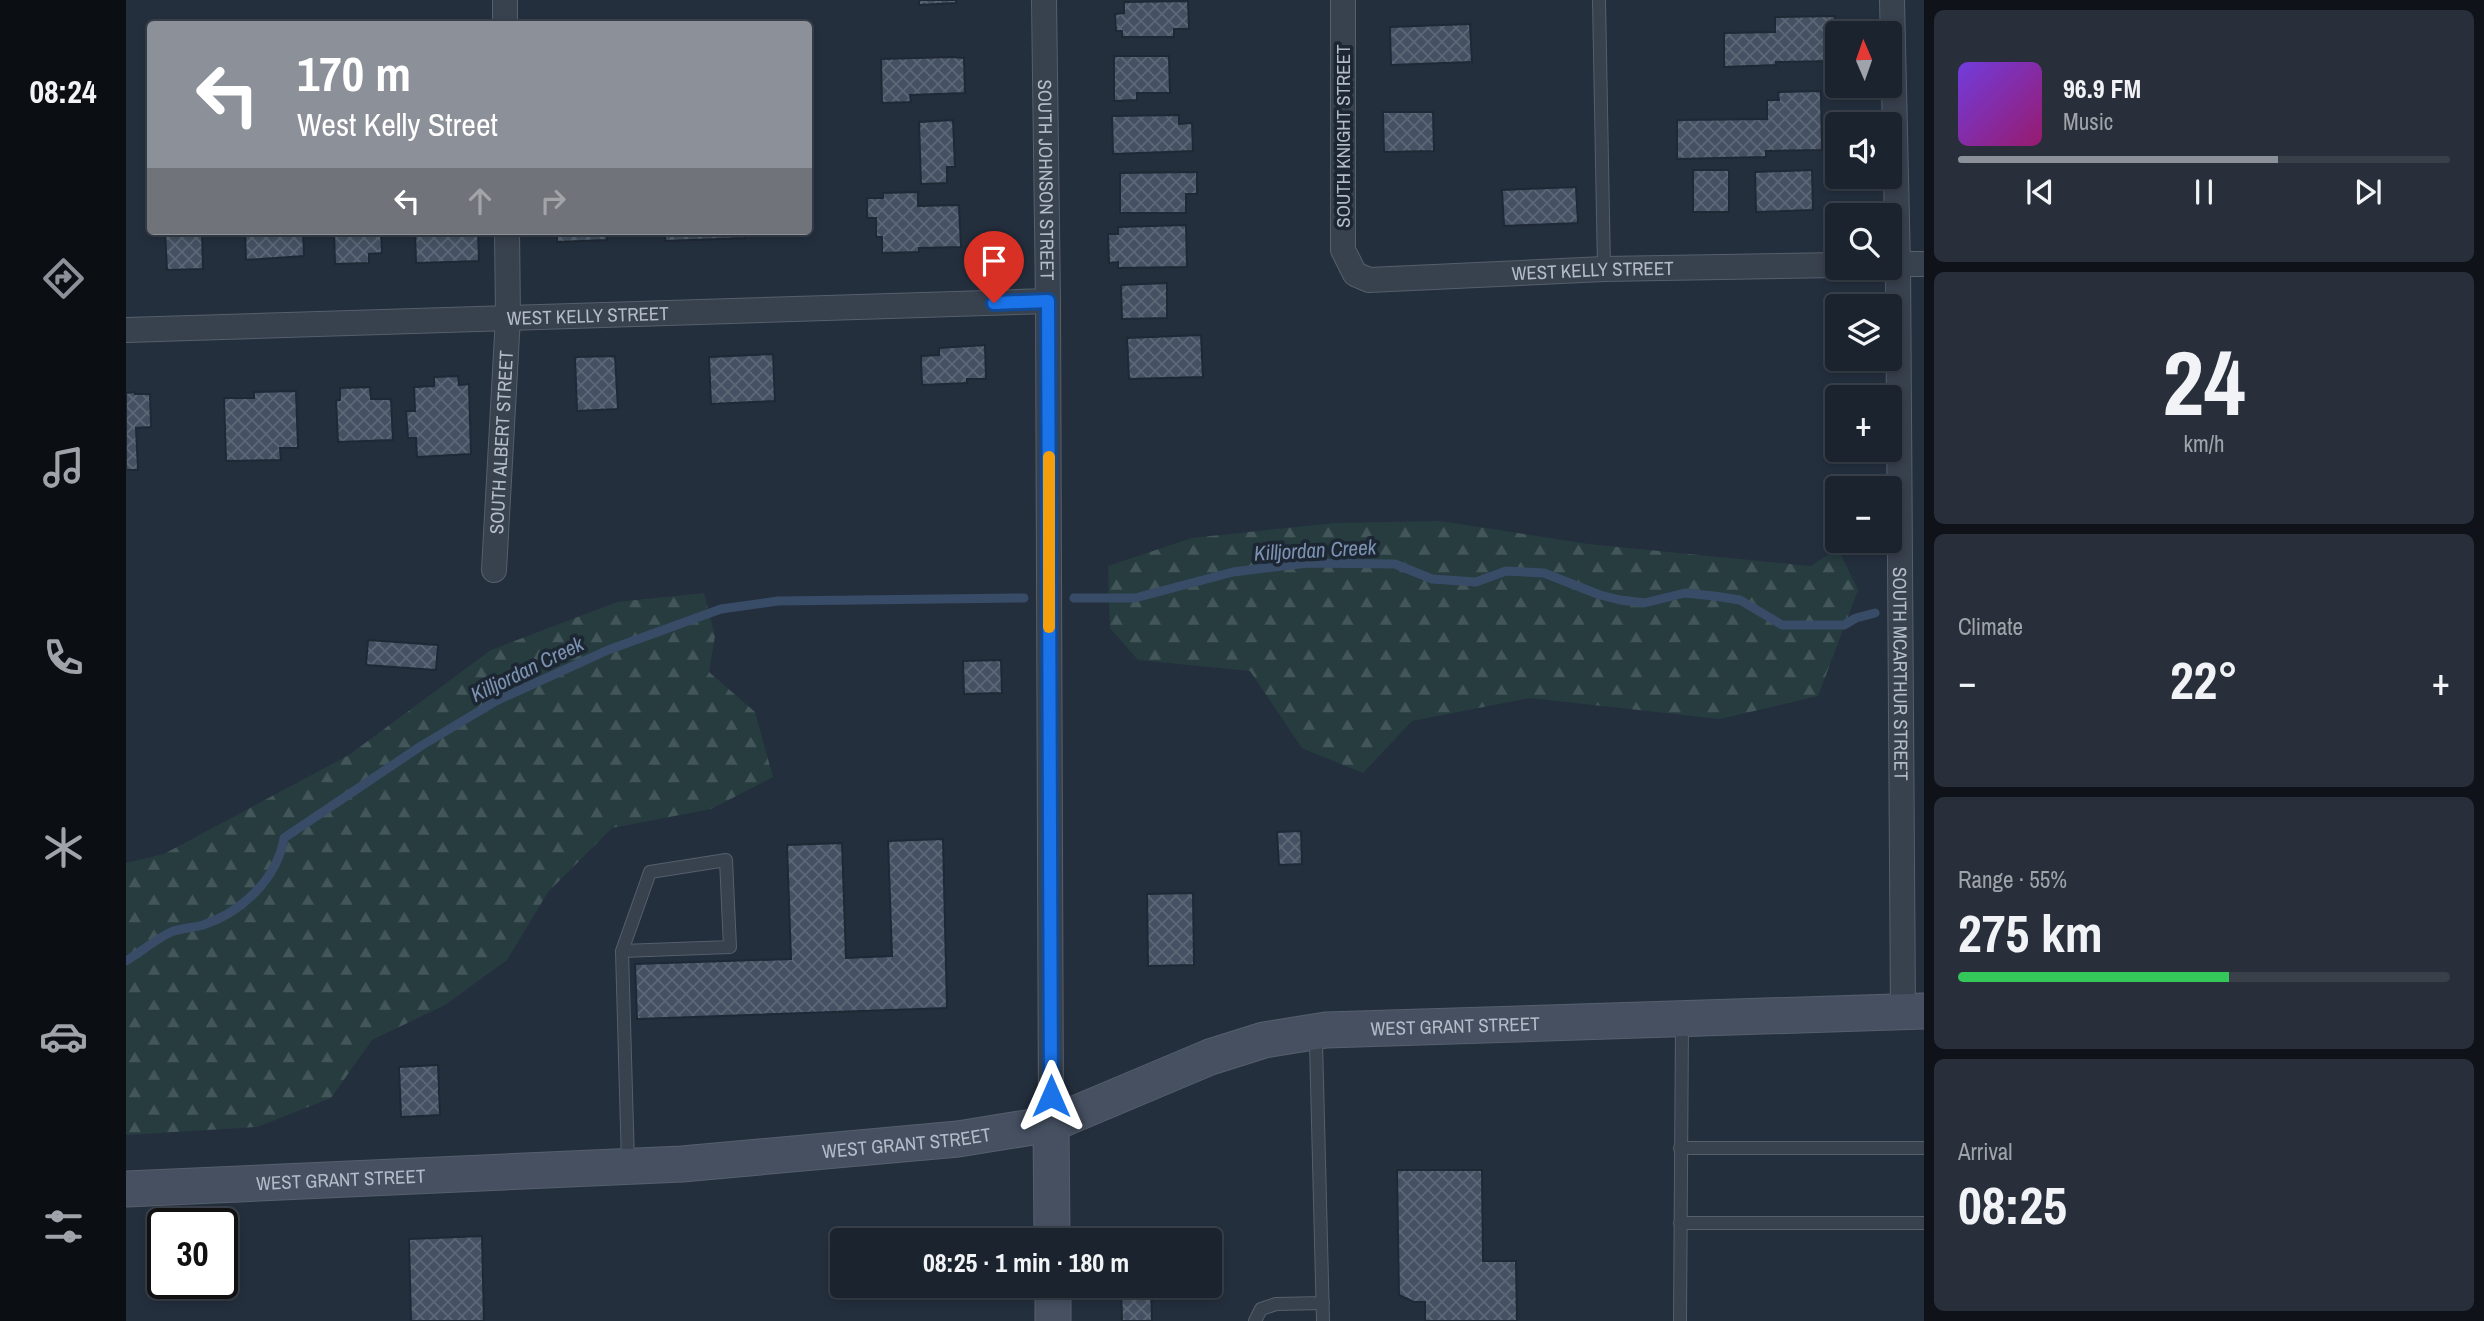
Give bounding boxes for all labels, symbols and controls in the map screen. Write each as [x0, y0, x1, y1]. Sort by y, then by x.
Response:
north arrow [1825, 21, 1902, 98]
map controls [1825, 21, 1902, 553]
text: 170 m [297, 40, 411, 106]
street label: SOUTH KNIGHT STREET [1330, 44, 1356, 228]
icon: left [182, 49, 273, 140]
text: 08:24 [29, 70, 97, 113]
text: 96.9 FM [2063, 71, 2141, 106]
street label: SOUTH JOHNSON STREET [1032, 79, 1061, 281]
text: West Kelly Street [297, 103, 498, 146]
text: Music [2063, 106, 2113, 137]
button: sound [1825, 112, 1902, 189]
icon: previous [2021, 173, 2059, 211]
icon: pause [2185, 173, 2223, 211]
icon: next [2349, 173, 2387, 211]
icon: left [388, 182, 426, 220]
icon: ahead [461, 182, 499, 220]
icon: right [534, 182, 572, 220]
button: search [1825, 203, 1902, 280]
pin [964, 231, 1024, 303]
icon: arrive [975, 242, 1013, 280]
icon: directions [39, 254, 88, 303]
street label: WEST KELLY STREET [1511, 255, 1674, 286]
button: layers [1825, 294, 1902, 371]
street label: WEST KELLY STREET [506, 300, 670, 331]
text: 24 [2163, 321, 2246, 443]
street label: SOUTH ALBERT STREET [483, 349, 519, 535]
button: + [1825, 385, 1902, 462]
text: km/h [2184, 428, 2224, 459]
icon: music [39, 443, 88, 492]
button: − [1825, 476, 1902, 553]
water label: Killjordan Creek [1253, 532, 1378, 568]
street label: SOUTH MCARTHUR STREET [1887, 567, 1914, 781]
text: Climate [1958, 611, 2023, 642]
water label: Killjordan Creek [466, 629, 590, 709]
icon: phone [39, 633, 88, 682]
text: 22° [2170, 645, 2238, 715]
text: − [1958, 656, 1976, 707]
text: + [2432, 656, 2450, 707]
icon: climate [39, 823, 88, 872]
text: Range · 55% [1958, 864, 2067, 895]
text: 275 km [1958, 898, 2103, 968]
street label: WEST GRANT STREET [1370, 1010, 1541, 1042]
icon: car [39, 1012, 88, 1061]
position arrow [1014, 1059, 1088, 1133]
street label: WEST GRANT STREET [821, 1121, 993, 1164]
text: Arrival [1958, 1136, 2013, 1167]
street label: WEST GRANT STREET [256, 1163, 426, 1196]
text: 08:25 [1958, 1170, 2067, 1240]
icon: filters [39, 1202, 88, 1251]
speed limit sign: 30 [147, 1208, 238, 1299]
text: 08:25 · 1 min · 180 m [923, 1245, 1129, 1280]

